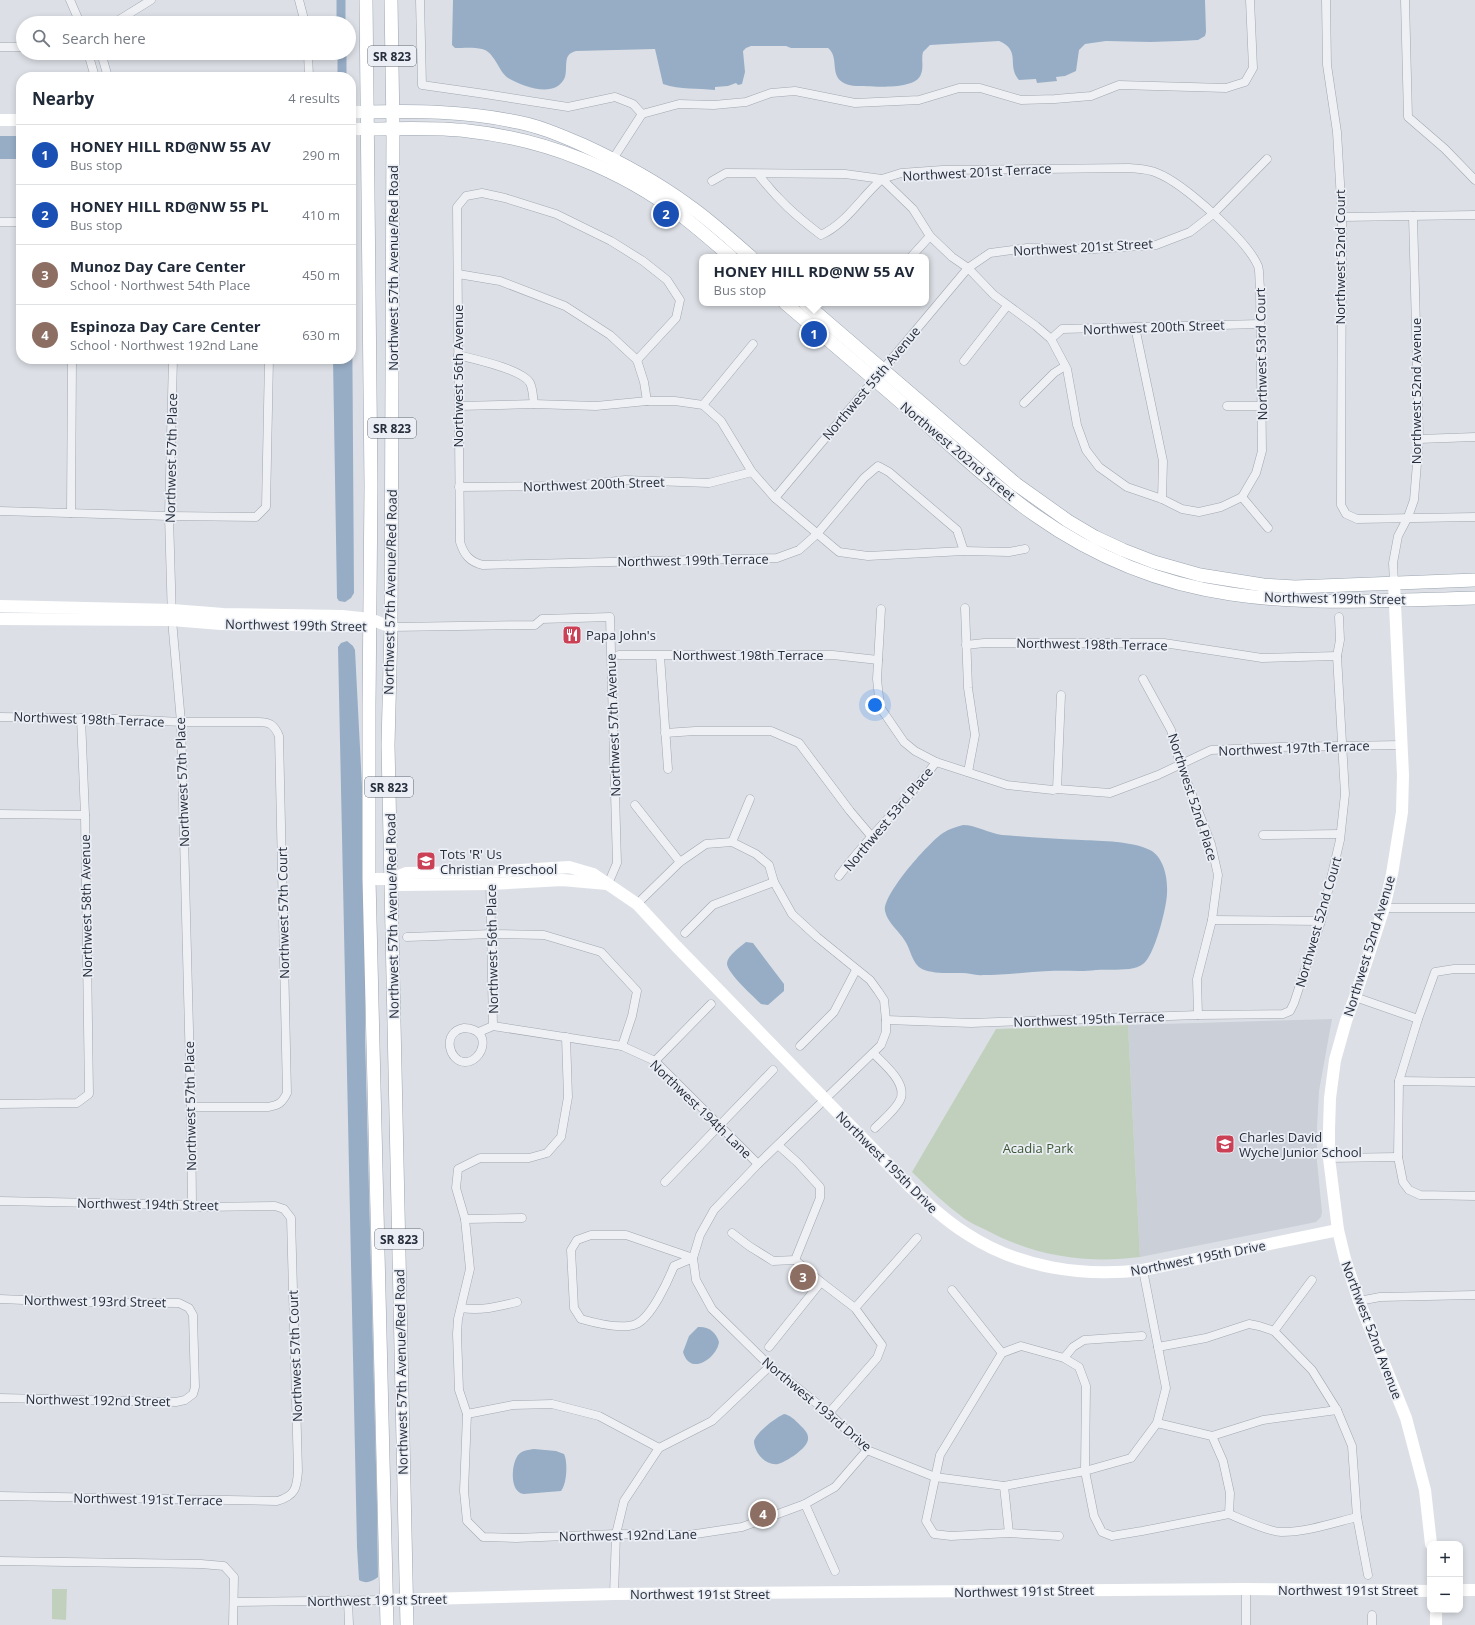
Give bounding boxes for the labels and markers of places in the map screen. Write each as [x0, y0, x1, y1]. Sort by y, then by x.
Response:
pin: 2 [653, 199, 679, 229]
pin: 1 [801, 319, 827, 349]
restaurant icon: Papa John's [561, 624, 583, 646]
place label: Papa John's [586, 626, 656, 644]
place label: Tots 'R' Us Christian Preschool [440, 845, 557, 878]
school or university icon: Tots 'R' Us Christian Preschool [415, 850, 437, 872]
place label: Charles David Wyche Junior School [1239, 1128, 1362, 1161]
school or university icon: Charles David Wyche Junior School [1214, 1133, 1236, 1155]
pin: 3 [790, 1262, 816, 1292]
pin: 4 [750, 1499, 776, 1529]

